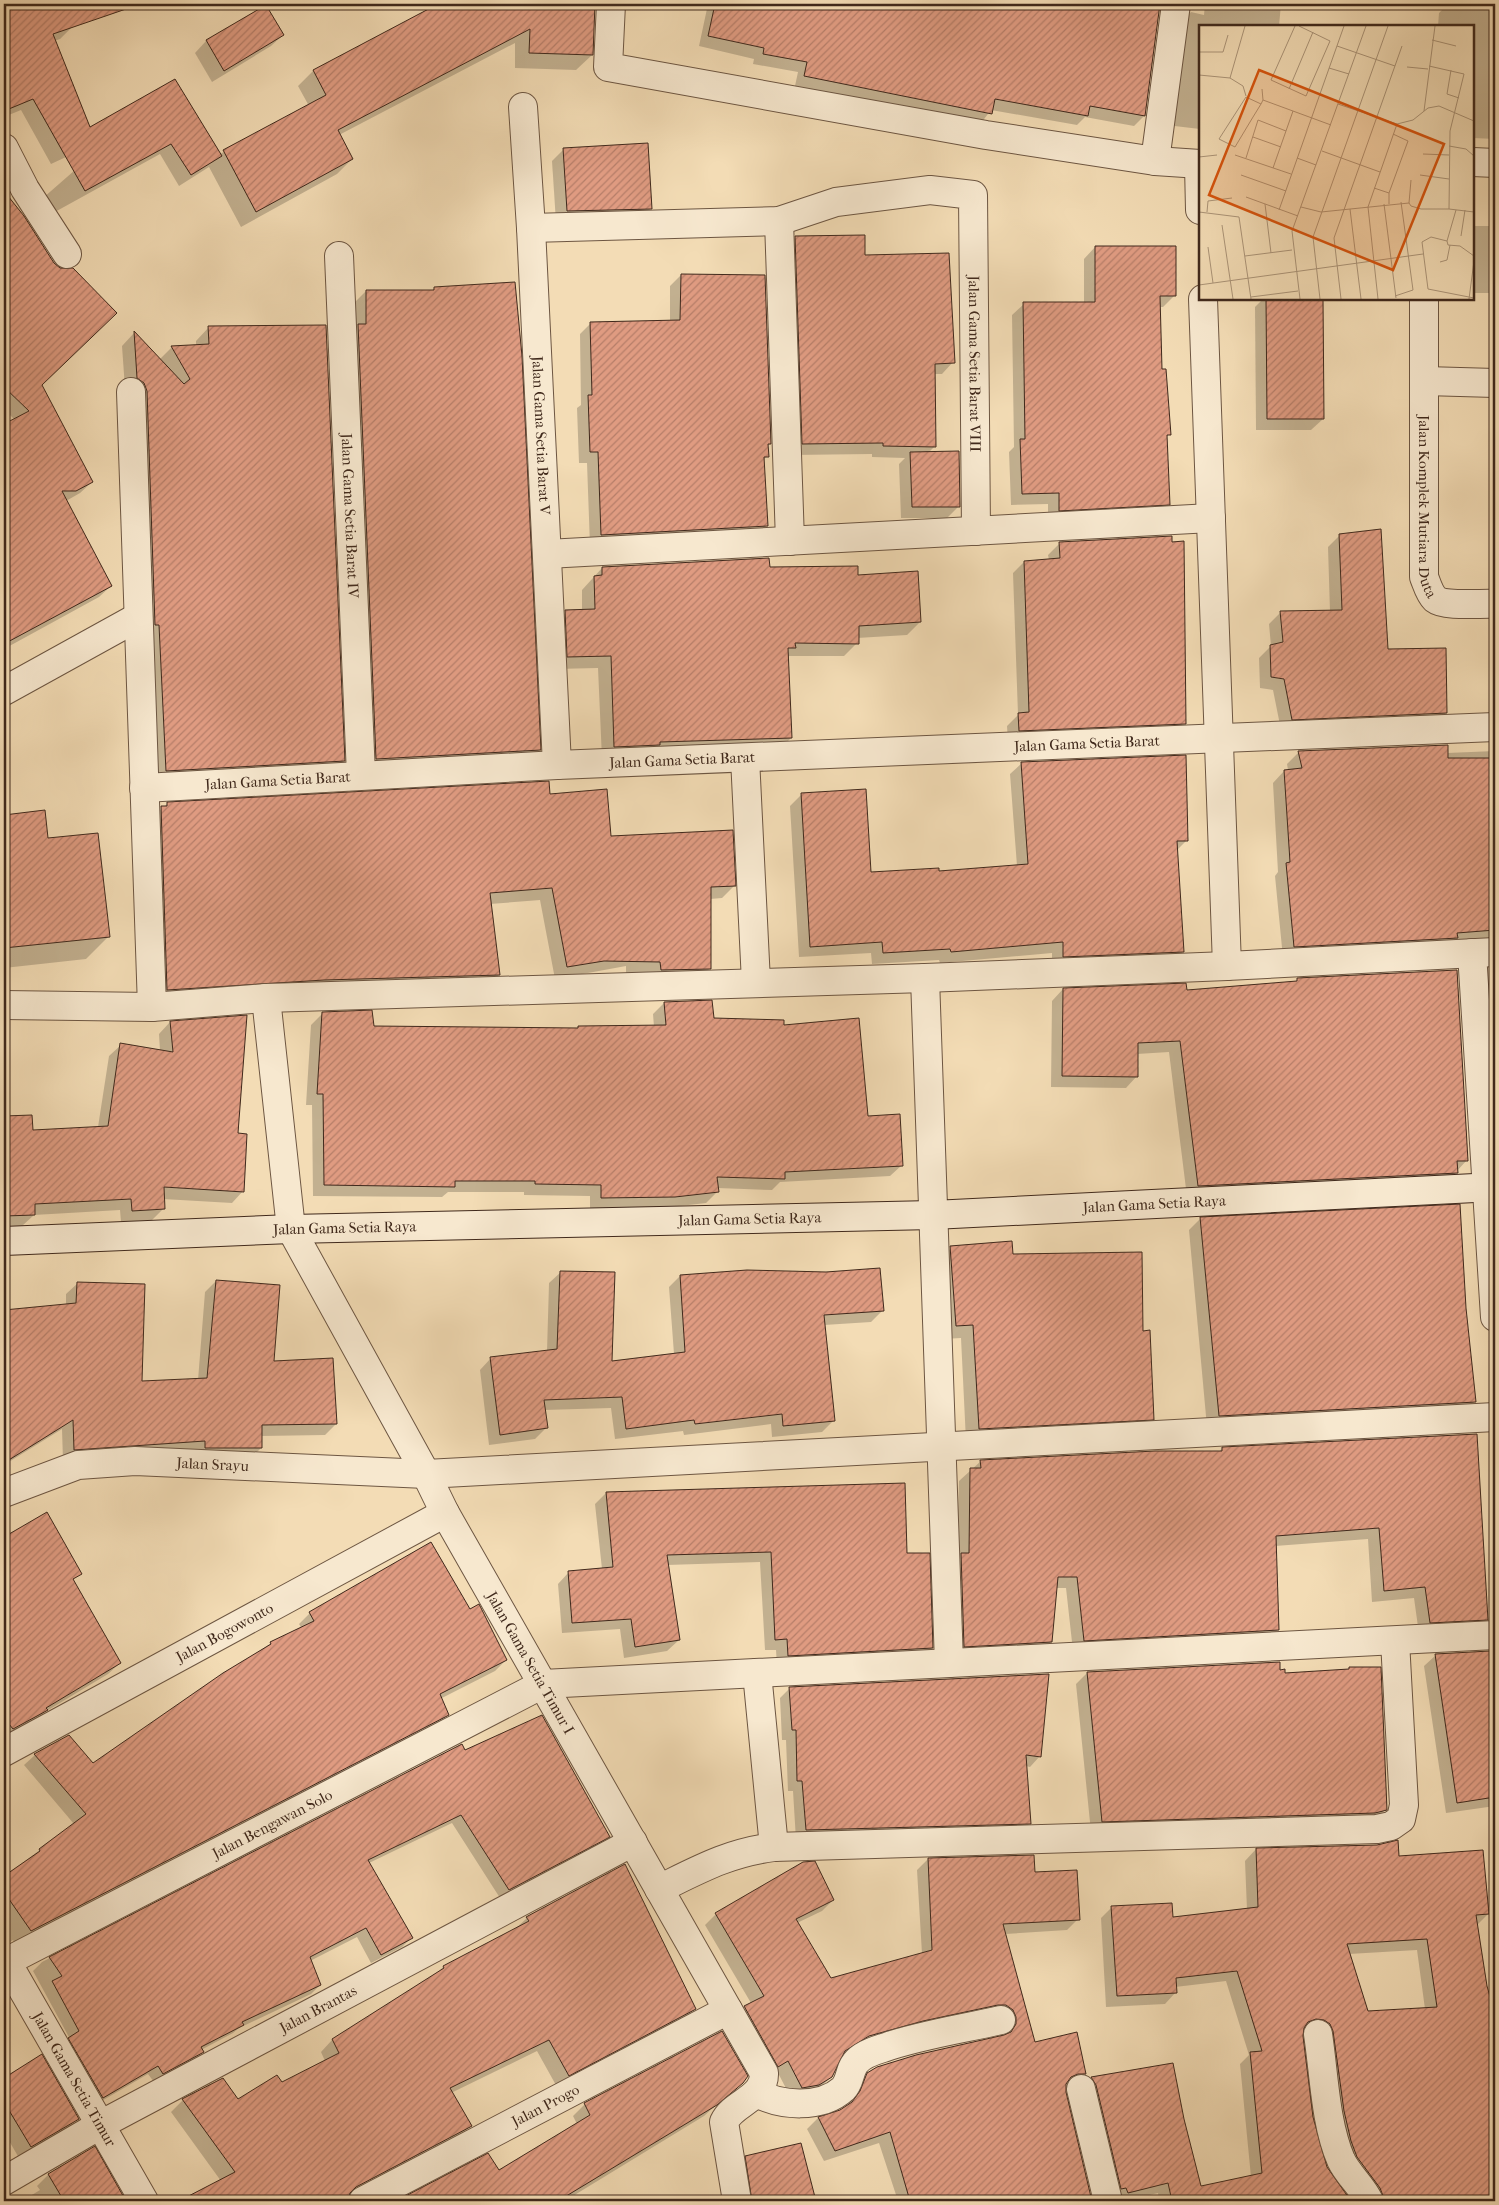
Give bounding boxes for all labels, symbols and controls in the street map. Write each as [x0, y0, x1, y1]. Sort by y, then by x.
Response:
inset map [1199, 25, 1474, 300]
street label: Jalan Gama Setia Barat VIII [965, 274, 984, 452]
street label: Jalan Gama Setia Barat V [528, 355, 554, 517]
street label: Jalan Komplek Mutiara Duta [1415, 414, 1441, 603]
street label: Jalan Gama Setia Barat IV [337, 432, 363, 600]
street label: Jalan Gama Setia Barat [1013, 732, 1161, 756]
street label: Jalan Gama Setia Barat [608, 748, 756, 772]
street label: Jalan Gama Setia Barat [203, 767, 352, 794]
street label: Jalan Gama Setia Raya [1081, 1191, 1227, 1217]
street label: Jalan Gama Setia Raya [677, 1208, 822, 1230]
street label: Jalan Gama Setia Raya [272, 1217, 418, 1239]
street label: Jalan Srayu [175, 1454, 250, 1475]
street label: Jalan Gama Setia Timur I [482, 1588, 578, 1738]
street label: Jalan Bogowonto [172, 1599, 277, 1667]
street label: Jalan Bengawan Solo [208, 1786, 336, 1863]
street label: Jalan Brantas [275, 1981, 360, 2038]
street label: Jalan Gama Setia Timur [28, 2008, 120, 2150]
street label: Jalan Progo [508, 2080, 583, 2131]

